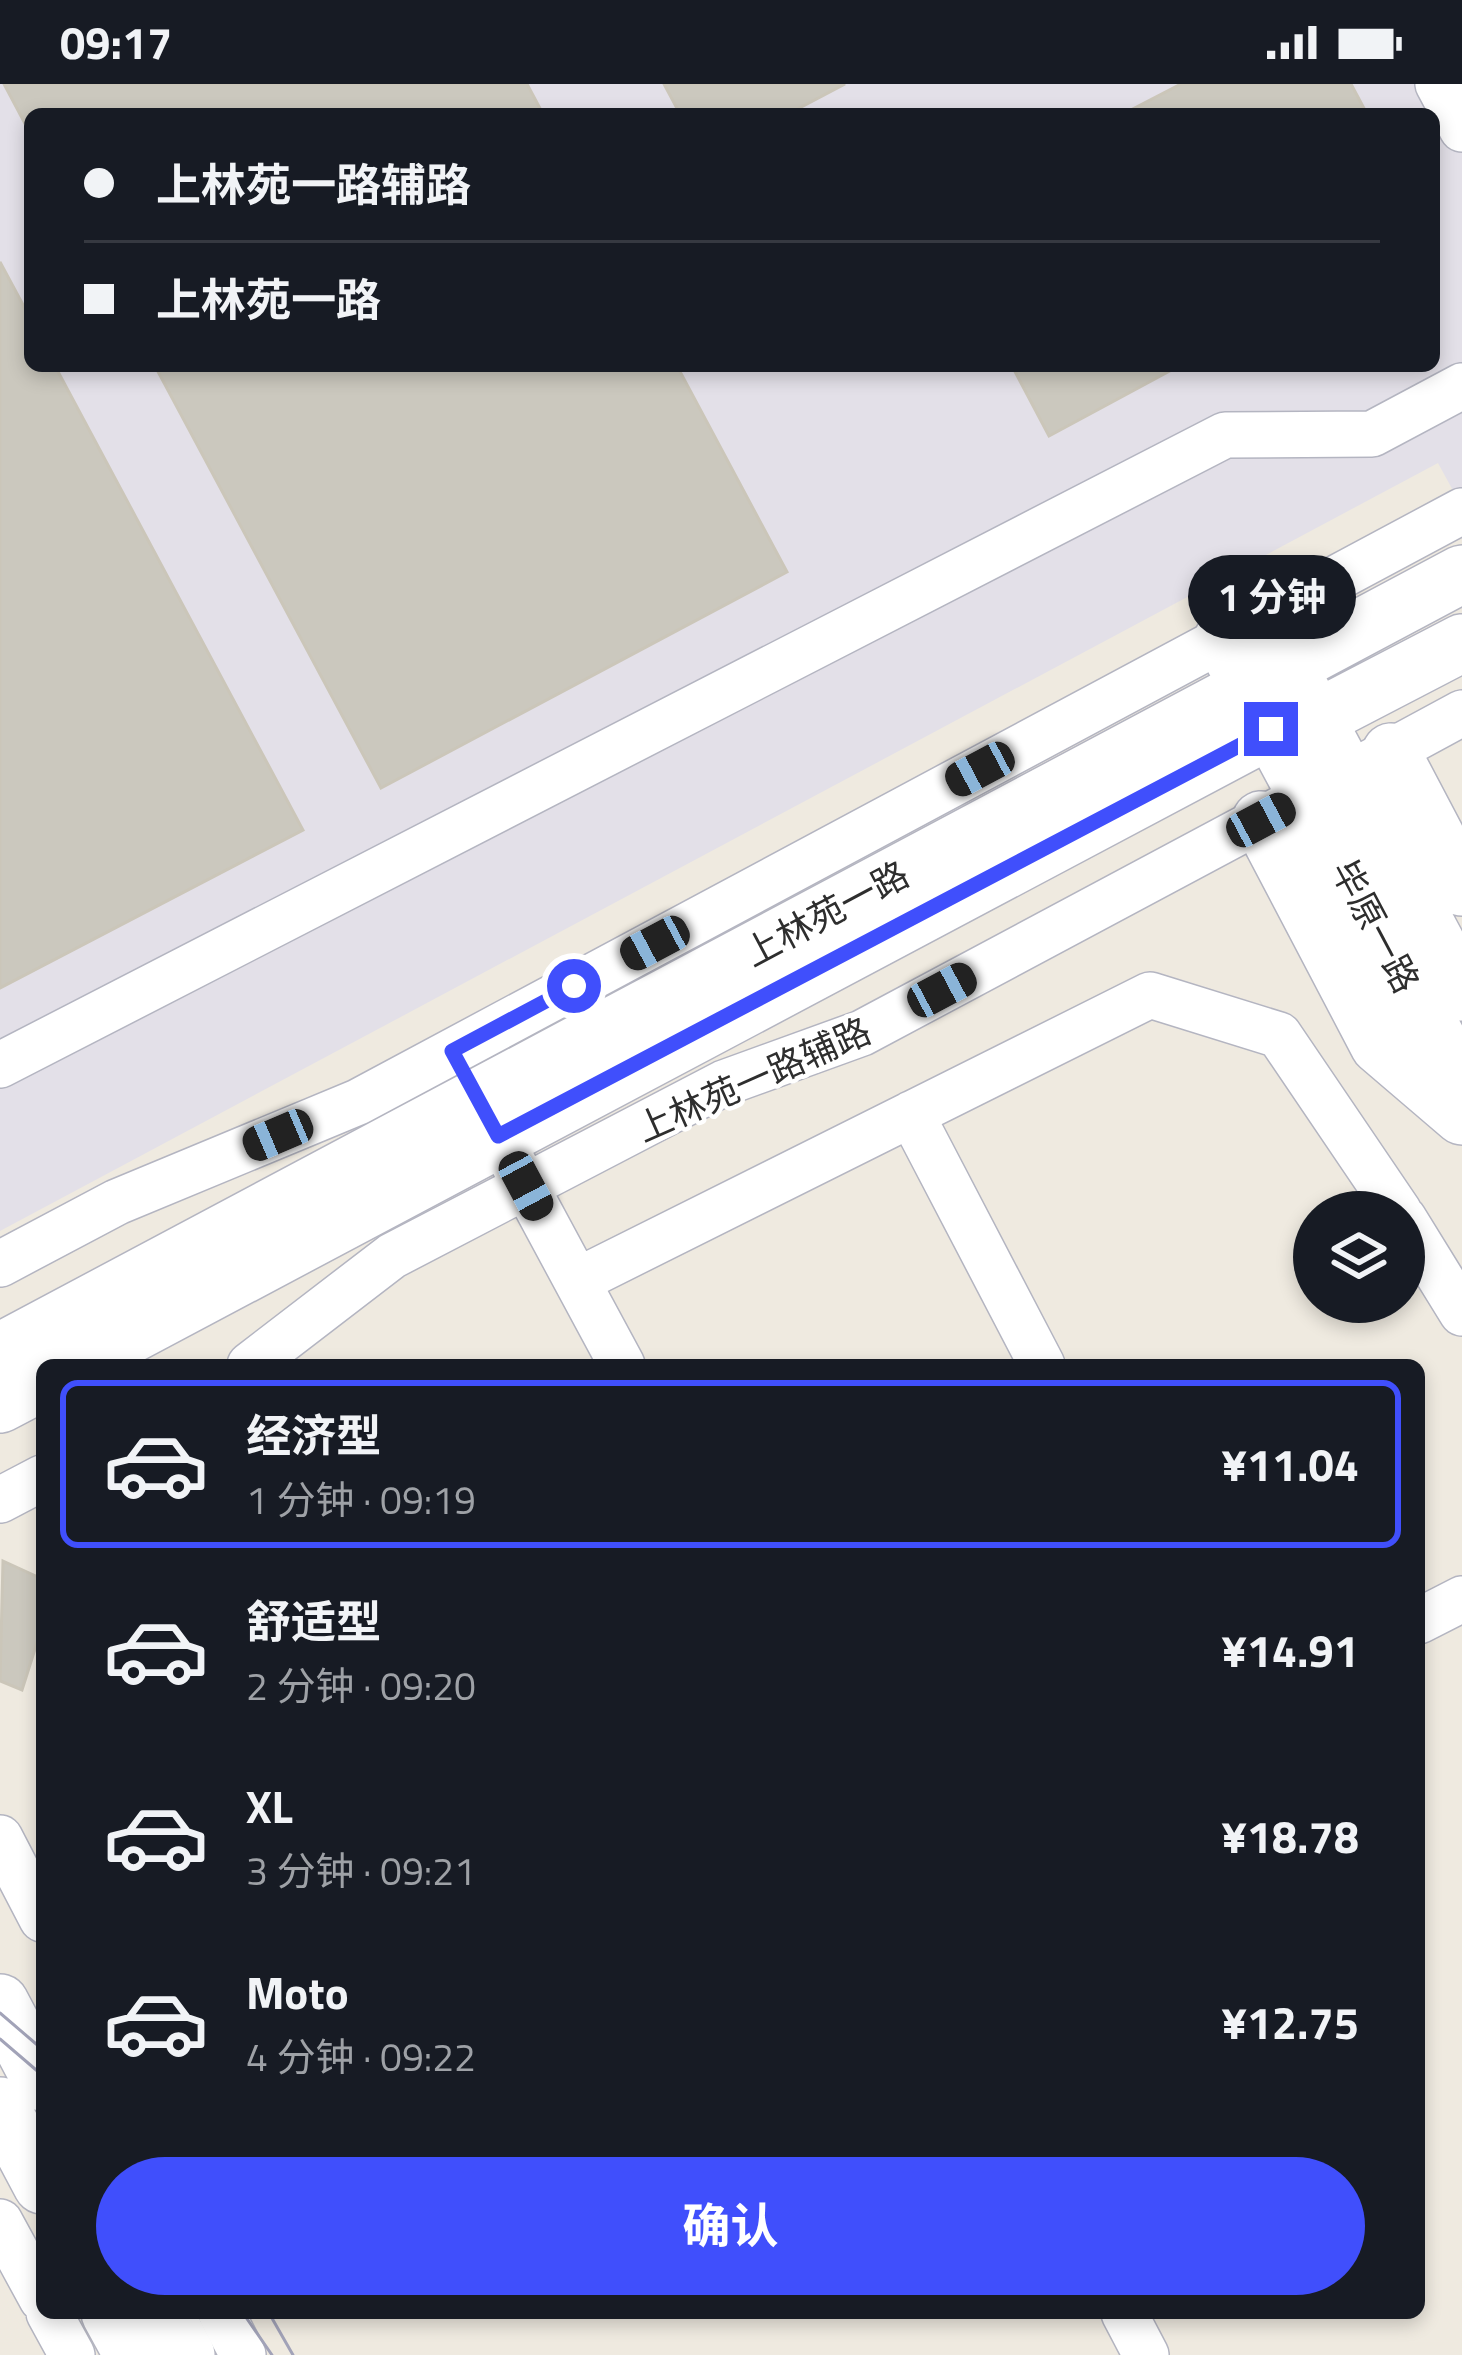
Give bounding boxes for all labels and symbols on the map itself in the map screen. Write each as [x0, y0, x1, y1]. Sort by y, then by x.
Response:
callout: 1 分钟 [1187, 555, 1355, 639]
route end [1244, 702, 1298, 756]
car [940, 736, 1020, 802]
car [1221, 787, 1301, 853]
street label: 上林苑一路 [734, 846, 918, 980]
street label: 毕原一路 [1318, 850, 1434, 1002]
car [615, 910, 695, 976]
car [902, 957, 982, 1023]
route start [547, 959, 601, 1013]
street label: 上林苑一路辅路 [627, 1003, 879, 1155]
car [238, 1104, 318, 1166]
car [493, 1146, 559, 1226]

